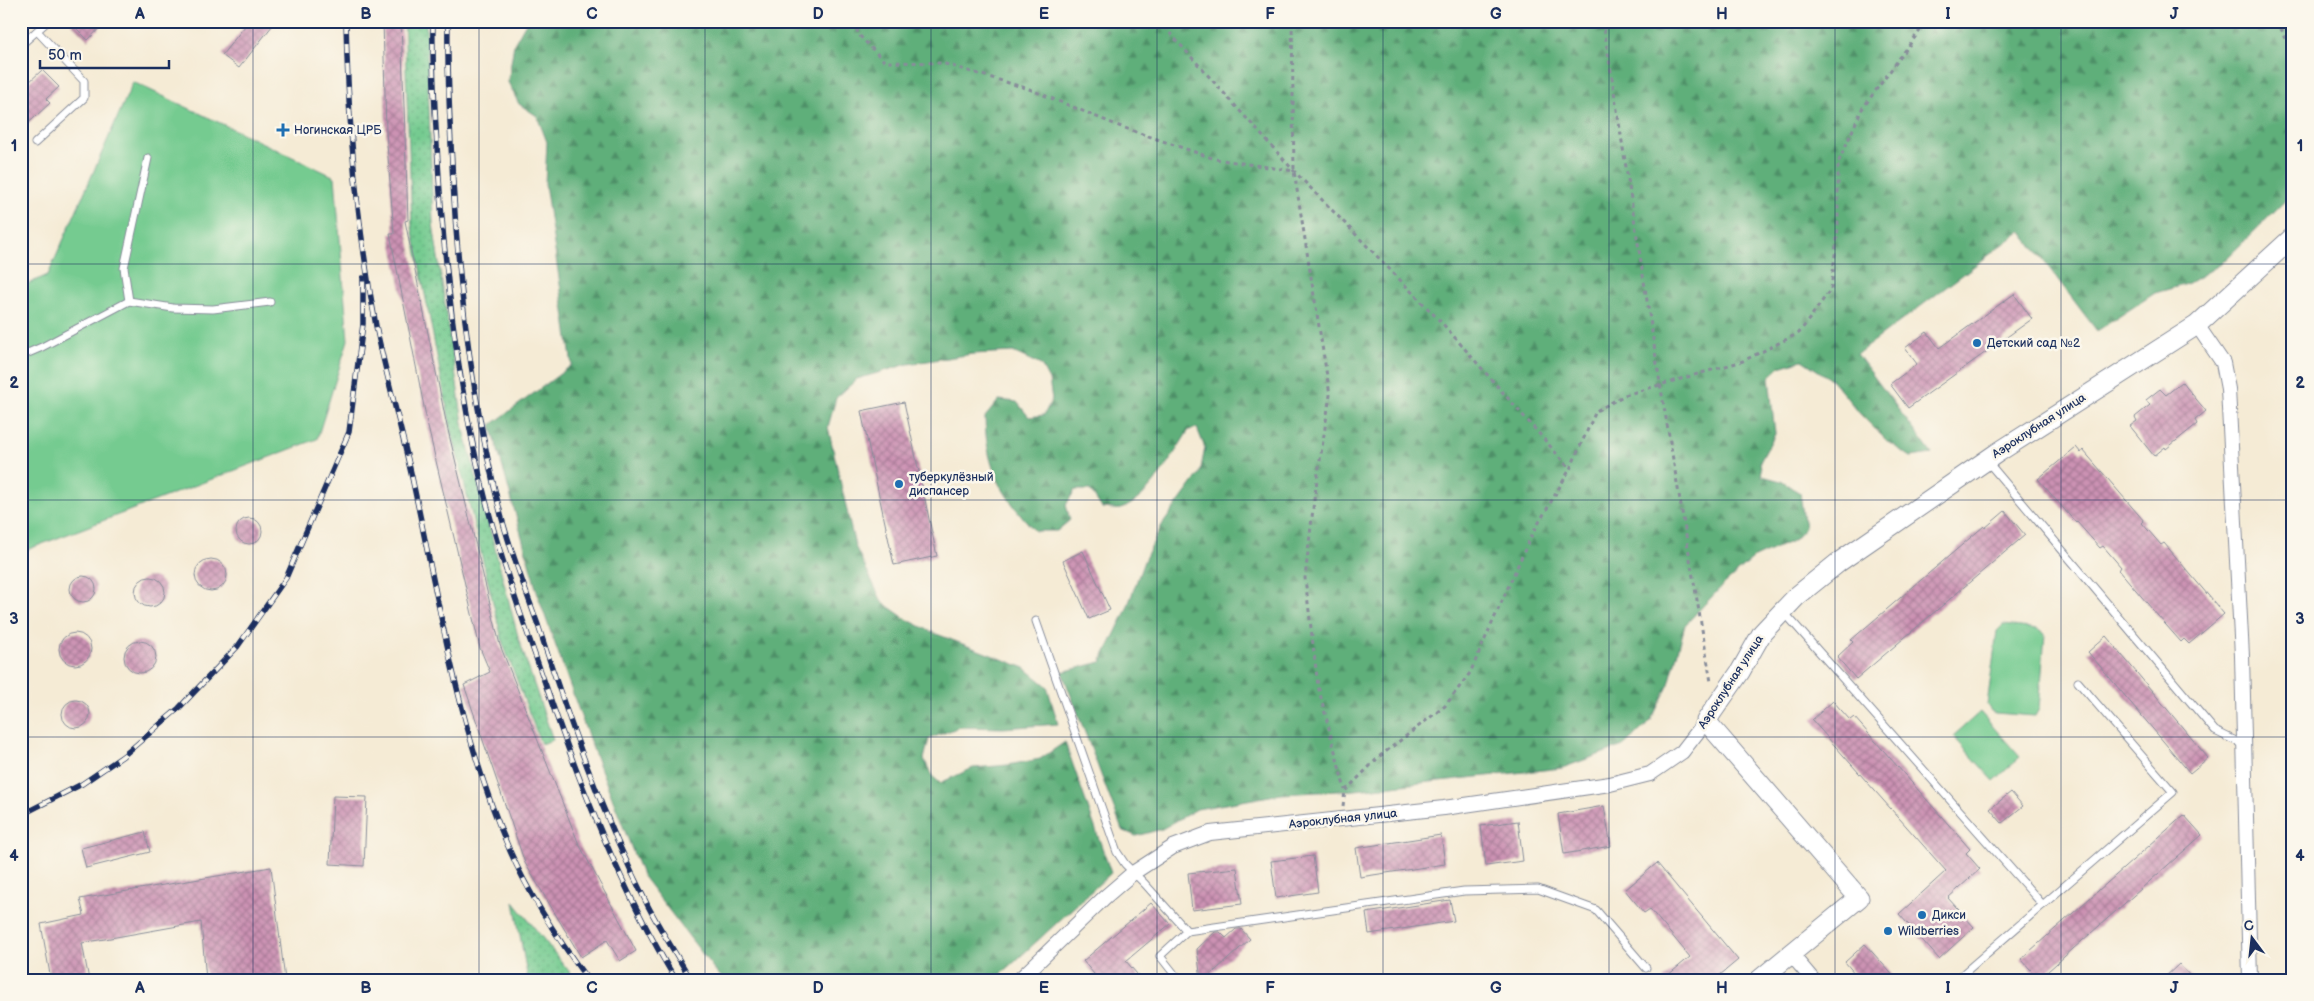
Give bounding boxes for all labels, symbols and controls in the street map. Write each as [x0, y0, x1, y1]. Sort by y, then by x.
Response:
text: A [134, 5, 145, 24]
text: B [360, 5, 372, 24]
text: C [586, 5, 598, 24]
text: D [812, 5, 824, 24]
text: E [1039, 5, 1049, 24]
text: F [1265, 5, 1275, 24]
text: G [1490, 5, 1502, 24]
text: H [1716, 5, 1728, 24]
text: I [1945, 5, 1951, 24]
text: J [2170, 5, 2179, 24]
scale bar [40, 38, 169, 70]
text: 50 m [48, 46, 82, 65]
marker: Ногинская ЦРБ [276, 123, 290, 137]
place label: Ногинская ЦРБ [294, 123, 382, 138]
text: 1 [11, 137, 17, 156]
text: 1 [2297, 137, 2303, 156]
place label: Детский сад №2 [1987, 336, 2080, 351]
marker: Детский сад №2 [1971, 337, 1983, 349]
text: 2 [9, 374, 19, 393]
text: 2 [2295, 374, 2305, 393]
street label: Аэроклубная улица [1988, 390, 2089, 462]
place label: туберкулёзный диспансер [909, 470, 994, 499]
marker: туберкулёзный диспансер [893, 478, 905, 490]
text: 3 [9, 610, 19, 629]
text: 3 [2295, 610, 2305, 629]
street label: Аэроклубная улица [1695, 632, 1767, 733]
street label: Аэроклубная улица [1287, 806, 1398, 832]
text: 4 [9, 847, 19, 866]
text: 4 [2295, 847, 2305, 866]
place label: Дикси [1932, 908, 1966, 923]
marker: Дикси [1916, 909, 1928, 921]
north arrow [2226, 914, 2276, 964]
text: С [2242, 916, 2256, 935]
place label: Wildberries [1898, 924, 1959, 939]
marker: Wildberries [1882, 925, 1894, 937]
text: A [134, 979, 145, 998]
text: B [360, 979, 372, 998]
text: C [586, 979, 598, 998]
text: D [812, 979, 824, 998]
text: E [1039, 979, 1049, 998]
text: F [1265, 979, 1275, 998]
text: G [1490, 979, 1502, 998]
text: H [1716, 979, 1728, 998]
text: I [1945, 979, 1951, 998]
text: J [2170, 979, 2179, 998]

